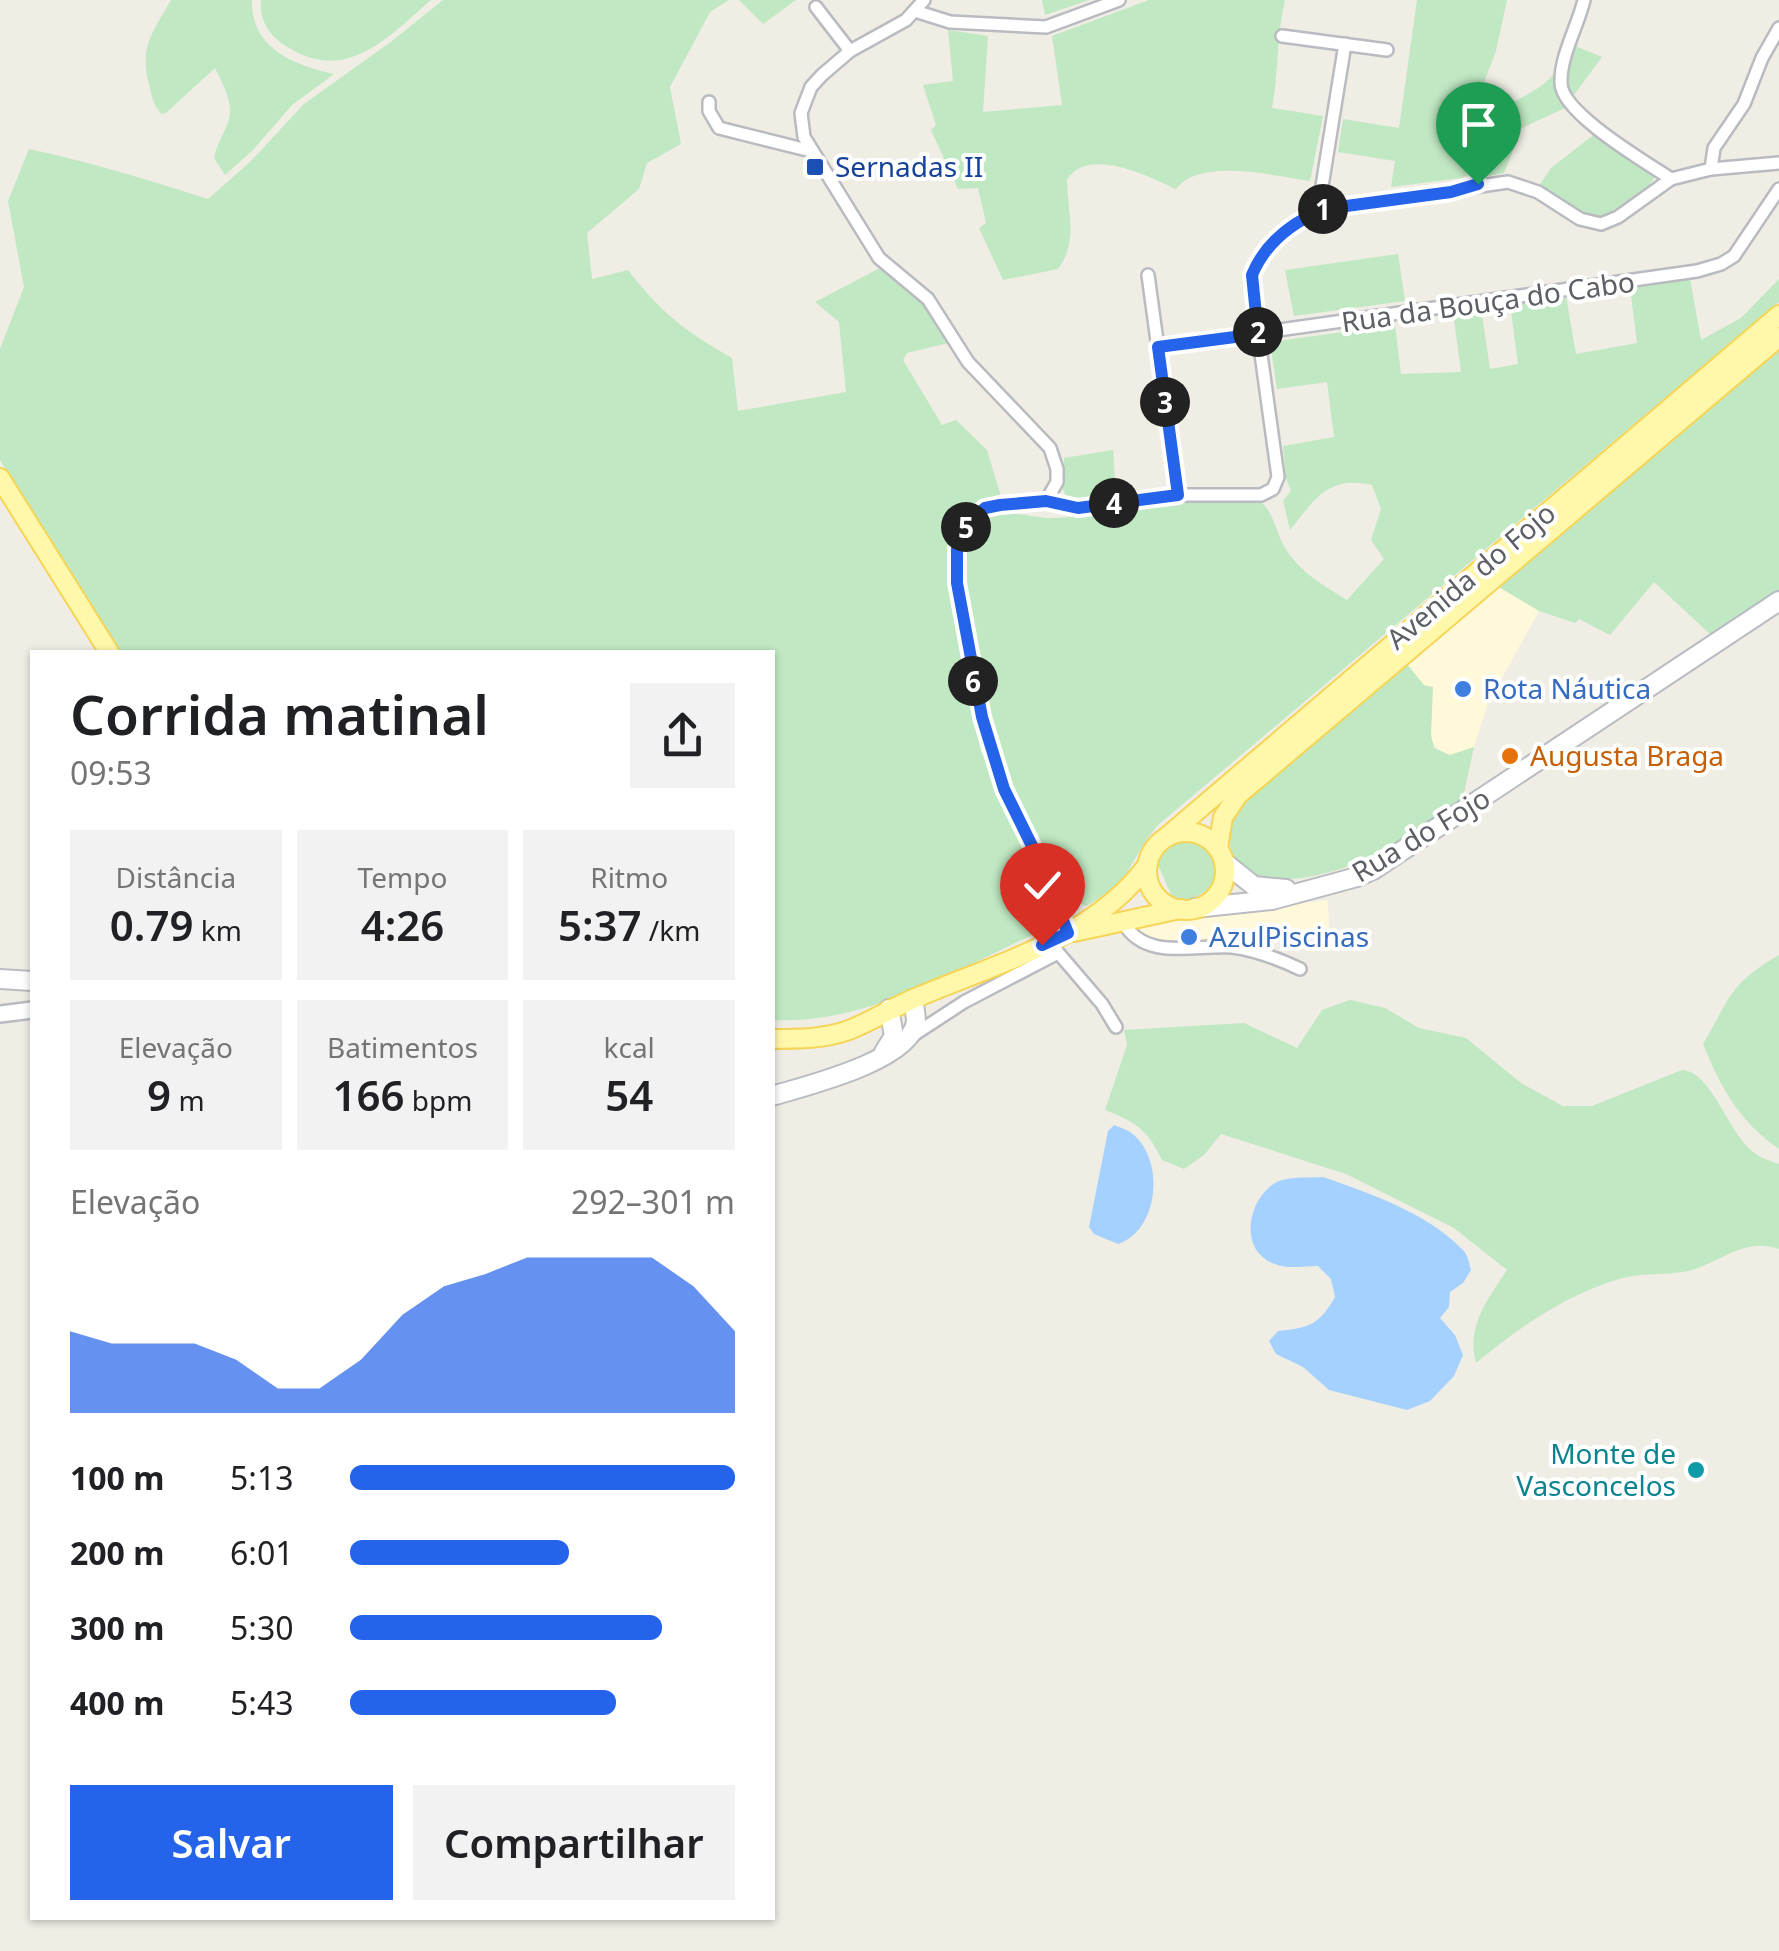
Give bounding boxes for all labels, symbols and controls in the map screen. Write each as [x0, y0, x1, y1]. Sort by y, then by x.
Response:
pin [1436, 82, 1521, 185]
icon: arrive [1451, 97, 1506, 152]
place label: Sernadas II [835, 147, 983, 185]
marker: Sernadas II [804, 156, 826, 178]
pin: 1 [1298, 184, 1348, 234]
text: 1 [1315, 190, 1331, 228]
street label: Rua da Bouça do Cabo [1339, 262, 1637, 340]
pin: 2 [1233, 307, 1283, 357]
text: 2 [1250, 313, 1266, 351]
pin: 3 [1140, 377, 1190, 427]
text: 3 [1157, 383, 1173, 421]
pin: 4 [1089, 478, 1139, 528]
text: 4 [1106, 484, 1122, 522]
street label: Avenida do Fojo [1378, 493, 1563, 657]
pin: 5 [941, 502, 991, 552]
text: 5 [958, 508, 974, 546]
pin: 6 [948, 656, 998, 706]
text: 6 [965, 662, 981, 700]
place label: Rota Náutica [1483, 669, 1651, 707]
text: Corrida matinal [70, 676, 489, 751]
marker: Rota Náutica [1452, 678, 1474, 700]
button: share [630, 683, 735, 788]
place label: Augusta Braga [1530, 736, 1724, 774]
marker: Augusta Braga [1499, 745, 1521, 767]
text: 09:53 [70, 751, 152, 794]
street label: Rua do Fojo [1344, 778, 1497, 890]
pin [1000, 843, 1085, 946]
text: Distância [116, 858, 236, 896]
text: Tempo [358, 858, 447, 896]
text: Ritmo [590, 858, 668, 896]
icon: check [1015, 858, 1070, 913]
text: 0.79 [110, 896, 193, 953]
text: 4:26 [361, 896, 444, 953]
text: 5:37 [558, 896, 642, 953]
text: km [193, 911, 242, 949]
text: /km [642, 911, 700, 949]
place label: AzulPiscinas [1209, 917, 1369, 955]
marker: AzulPiscinas [1178, 926, 1200, 948]
text: Elevação [119, 1028, 233, 1066]
text: Batimentos [327, 1028, 478, 1066]
text: kcal [604, 1028, 655, 1066]
text: 9 [147, 1066, 171, 1123]
text: 166 [333, 1066, 405, 1123]
text: 54 [605, 1066, 653, 1123]
text: m [171, 1081, 205, 1119]
text: bpm [405, 1081, 472, 1119]
text: Elevação [70, 1180, 200, 1223]
text: 292–301 m [571, 1180, 735, 1223]
place label: Monte de Vasconcelos [1516, 1434, 1676, 1504]
text: 100 m [70, 1456, 164, 1499]
text: 5:13 [230, 1456, 294, 1499]
marker: Monte de Vasconcelos [1685, 1459, 1707, 1481]
text: 200 m [70, 1531, 164, 1574]
text: 6:01 [230, 1531, 294, 1574]
text: 300 m [70, 1606, 164, 1649]
text: 5:30 [230, 1606, 294, 1649]
text: 400 m [70, 1681, 164, 1724]
text: 5:43 [230, 1681, 294, 1724]
button: Salvar [70, 1785, 393, 1900]
button: Compartilhar [413, 1785, 735, 1900]

